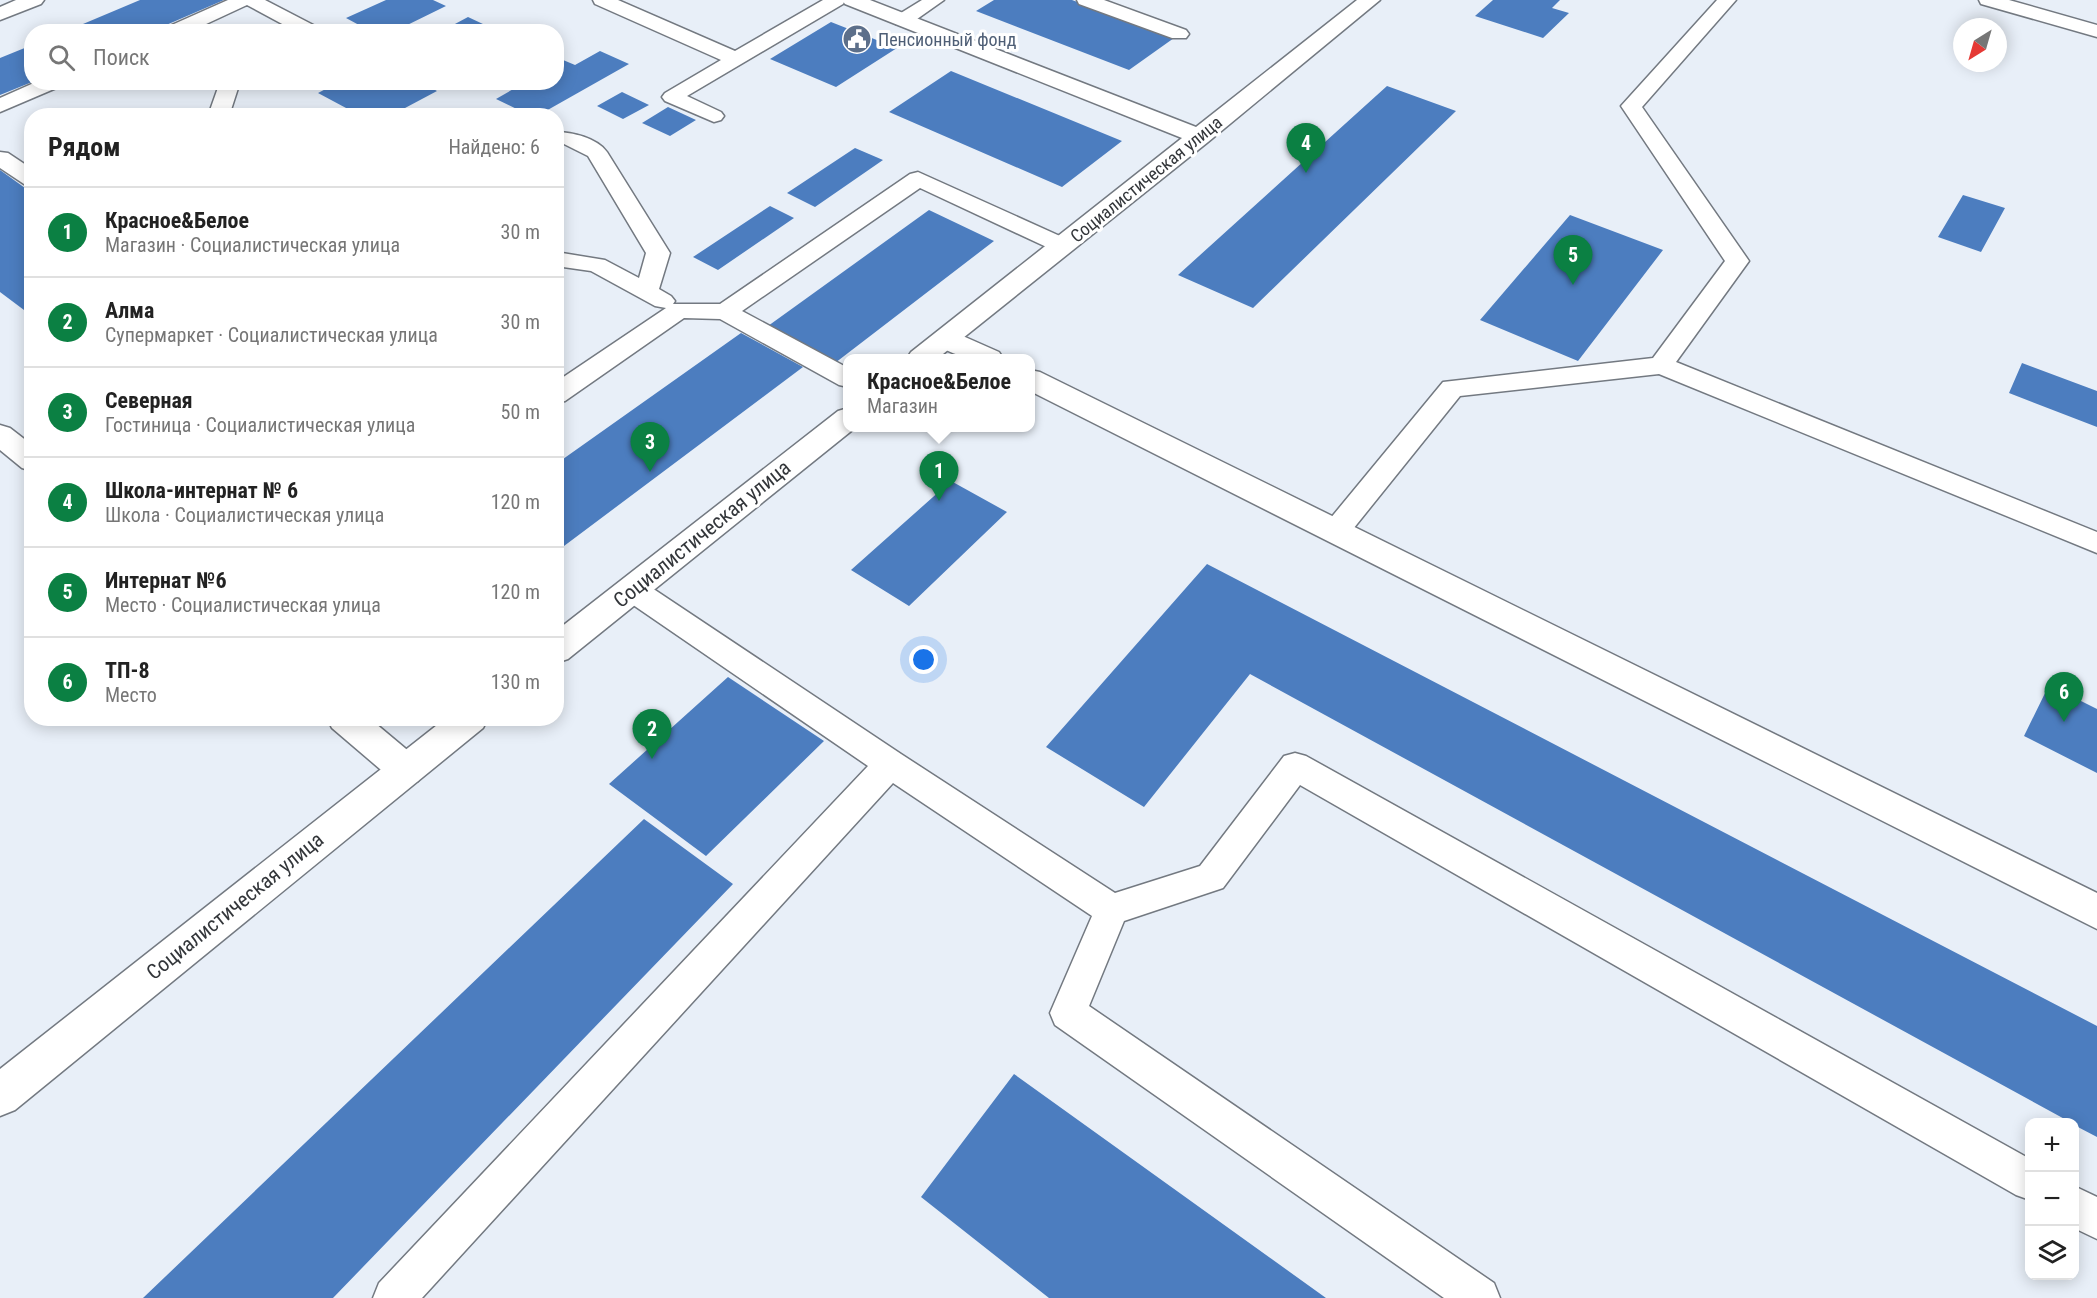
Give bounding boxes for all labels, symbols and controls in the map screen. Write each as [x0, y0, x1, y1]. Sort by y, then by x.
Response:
north arrow [1953, 18, 2007, 72]
public building icon: Пенсионный фонд [841, 23, 873, 55]
search box [24, 24, 564, 90]
place label: Пенсионный фонд [878, 29, 1017, 50]
icon: search [45, 41, 78, 74]
text: Поиск [93, 45, 150, 70]
street label: Социалистическая улица [1066, 111, 1226, 247]
pin: 4 [1286, 124, 1326, 173]
text: Рядом [48, 132, 120, 162]
text: Найдено: 6 [448, 135, 540, 159]
text: Красное&Белое [105, 208, 249, 233]
text: 1 [62, 220, 73, 244]
text: 30 m [501, 220, 540, 244]
text: Магазин · Социалистическая улица [105, 233, 400, 257]
pin: 5 [1554, 236, 1592, 285]
text: Алма [105, 298, 154, 323]
text: 2 [62, 310, 73, 334]
text: 30 m [501, 310, 540, 334]
text: Супермаркет · Социалистическая улица [105, 323, 438, 347]
popup [843, 354, 1035, 432]
text: Красное&Белое [867, 369, 1011, 394]
text: Северная [105, 388, 193, 413]
text: Магазин [867, 394, 938, 418]
text: 3 [62, 400, 73, 424]
text: 50 m [501, 400, 540, 424]
text: Гостиница · Социалистическая улица [105, 413, 415, 437]
pin: 3 [630, 422, 670, 472]
pin: 1 [920, 452, 958, 501]
street label: Социалистическая улица [609, 455, 795, 613]
text: Школа-интернат № 6 [105, 478, 298, 503]
text: 4 [62, 490, 73, 514]
text: 120 m [491, 490, 540, 514]
text: Школа · Социалистическая улица [105, 503, 384, 527]
text: Интернат №6 [105, 568, 227, 593]
text: 5 [62, 580, 73, 604]
text: 120 m [491, 580, 540, 604]
text: Место · Социалистическая улица [105, 593, 381, 617]
your location [909, 645, 938, 674]
text: ТП-8 [105, 658, 150, 683]
text: 6 [62, 670, 73, 694]
text: 130 m [491, 670, 540, 694]
pin: 6 [2044, 672, 2084, 722]
text: Место [105, 683, 157, 707]
pin: 2 [632, 710, 672, 759]
street label: Социалистическая улица [142, 827, 328, 985]
map controls [2025, 1118, 2079, 1280]
button: + [2025, 1118, 2079, 1172]
button: − [2025, 1172, 2079, 1226]
button: layers [2025, 1226, 2079, 1280]

